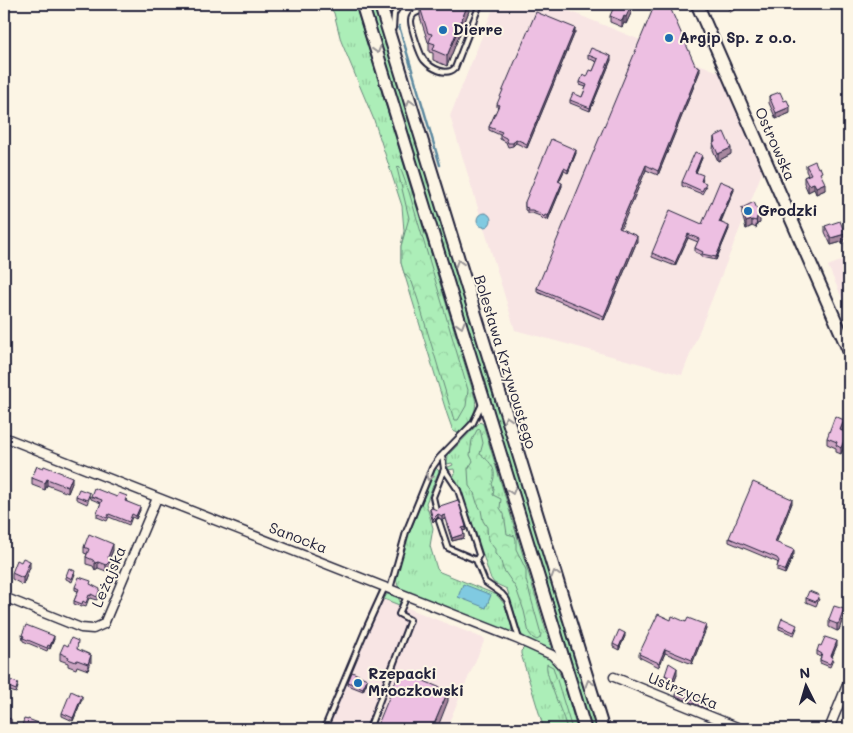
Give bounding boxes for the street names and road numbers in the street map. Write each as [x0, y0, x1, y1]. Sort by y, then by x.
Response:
street label: Ostrowska [751, 104, 801, 183]
street label: Bolesława Krzywoustego [470, 272, 542, 451]
street label: Sanocka [266, 517, 330, 557]
street label: Leżajska [86, 543, 130, 610]
street label: Ustrzycka [645, 667, 721, 713]

